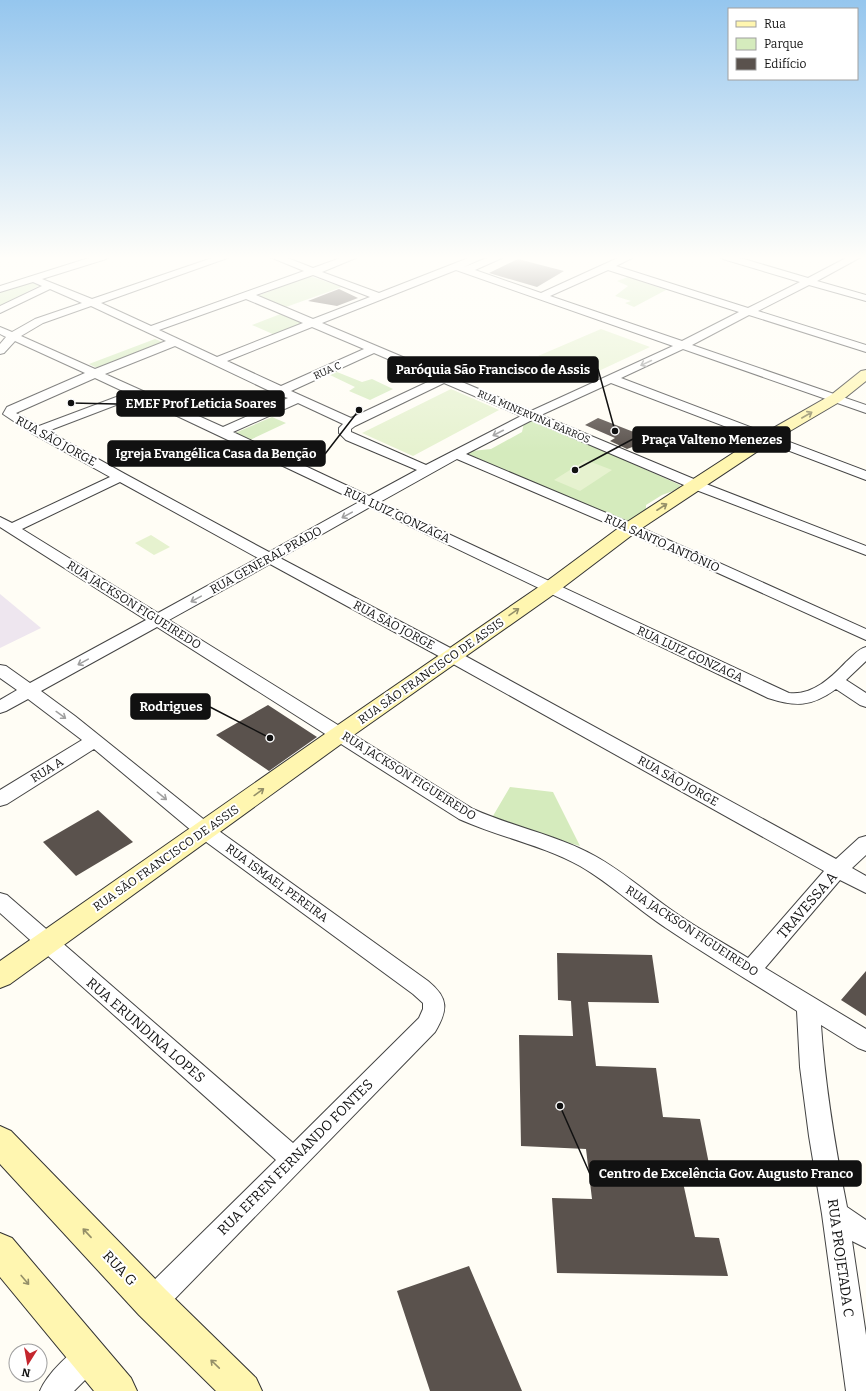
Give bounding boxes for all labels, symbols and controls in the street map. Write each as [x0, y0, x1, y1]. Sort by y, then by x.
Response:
legend [728, 8, 858, 80]
text: Rua [764, 17, 786, 31]
text: Parque [764, 37, 803, 51]
text: Edifício [764, 57, 806, 71]
callout: Paróquia São Francisco de Assis [388, 357, 598, 382]
street label: RUA C [312, 360, 343, 382]
one-way arrow [640, 360, 652, 367]
text: Paróquia São Francisco de Assis [396, 362, 590, 377]
street label: RUA MINERVINA BARROS [476, 388, 592, 446]
callout: EMEF Prof Leticia Soares [117, 391, 284, 416]
text: EMEF Prof Leticia Soares [125, 396, 277, 411]
one-way arrow [801, 410, 813, 418]
street label: RUA SÃO JORGE [13, 412, 99, 469]
callout: Praça Valteno Menezes [633, 427, 790, 452]
one-way arrow [492, 430, 504, 437]
text: Praça Valteno Menezes [642, 432, 782, 447]
callout: Igreja Evangélica Casa da Benção [108, 441, 325, 466]
text: Igreja Evangélica Casa da Benção [116, 446, 317, 462]
street label: RUA LUIZ GONZAGA [342, 484, 453, 546]
one-way arrow [656, 503, 667, 511]
street label: RUA SANTO ANTÔNIO [602, 509, 723, 575]
one-way arrow [341, 512, 353, 520]
street label: RUA GENERAL PRADO [208, 523, 324, 597]
street label: RUA JACKSON FIGUEIREDO [64, 558, 204, 652]
one-way arrow [191, 596, 203, 603]
street label: RUA SÃO JORGE [351, 597, 438, 652]
one-way arrow [509, 608, 520, 617]
street label: RUA SÃO FRANCISCO DE ASSIS [355, 614, 507, 727]
street label: RUA LUIZ GONZAGA [635, 623, 746, 685]
one-way arrow [77, 659, 89, 667]
callout: Rodrigues [131, 694, 210, 719]
text: Rodrigues [139, 699, 203, 714]
one-way arrow [55, 711, 66, 719]
street label: RUA JACKSON FIGUEIREDO [339, 729, 479, 823]
street label: RUA SÃO JORGE [635, 752, 721, 809]
street label: RUA A [28, 754, 66, 785]
one-way arrow [254, 788, 265, 796]
one-way arrow [157, 792, 168, 801]
street label: RUA SÃO FRANCISCO DE ASSIS [90, 801, 242, 914]
street label: RUA ISMAEL PEREIRA [223, 841, 331, 925]
street label: TRAVESSA A [774, 869, 841, 942]
street label: RUA JACKSON FIGUEIREDO [623, 883, 761, 979]
street label: RUA ERUNDINA LOPES [83, 974, 208, 1087]
street label: RUA EFREN FERNANDO FONTES [214, 1076, 377, 1239]
callout: Centro de Excelência Gov. Augusto Franco [590, 1161, 861, 1186]
text: Centro de Excelência Gov. Augusto Franco [599, 1166, 854, 1181]
street label: RUA PROJETADA C [824, 1198, 857, 1318]
one-way arrow [82, 1228, 92, 1238]
street label: RUA G [99, 1247, 140, 1289]
one-way arrow [21, 1274, 30, 1285]
north arrow [8, 1343, 48, 1383]
one-way arrow [210, 1359, 220, 1369]
text: N [20, 1365, 32, 1380]

